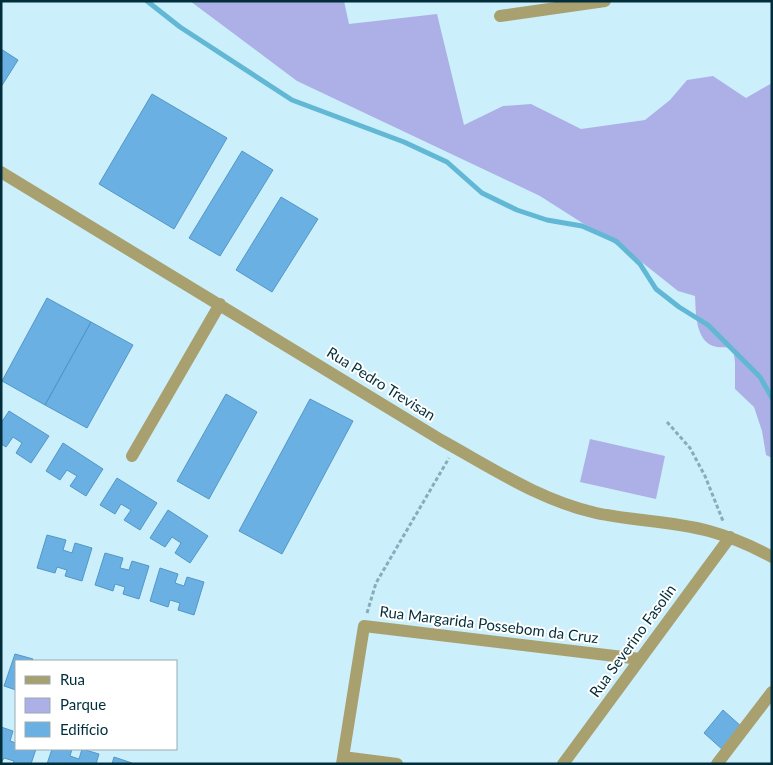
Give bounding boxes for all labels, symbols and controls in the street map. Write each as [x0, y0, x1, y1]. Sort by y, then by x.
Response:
street label: Rua Pedro Trevisan [324, 343, 439, 424]
street label: Rua Severino Fasolin [585, 580, 679, 700]
street label: Rua Margarida Possebom da Cruz [379, 602, 600, 646]
legend [15, 660, 178, 750]
text: Rua [60, 670, 85, 688]
text: Parque [60, 695, 106, 713]
text: Edifício [60, 720, 108, 738]

